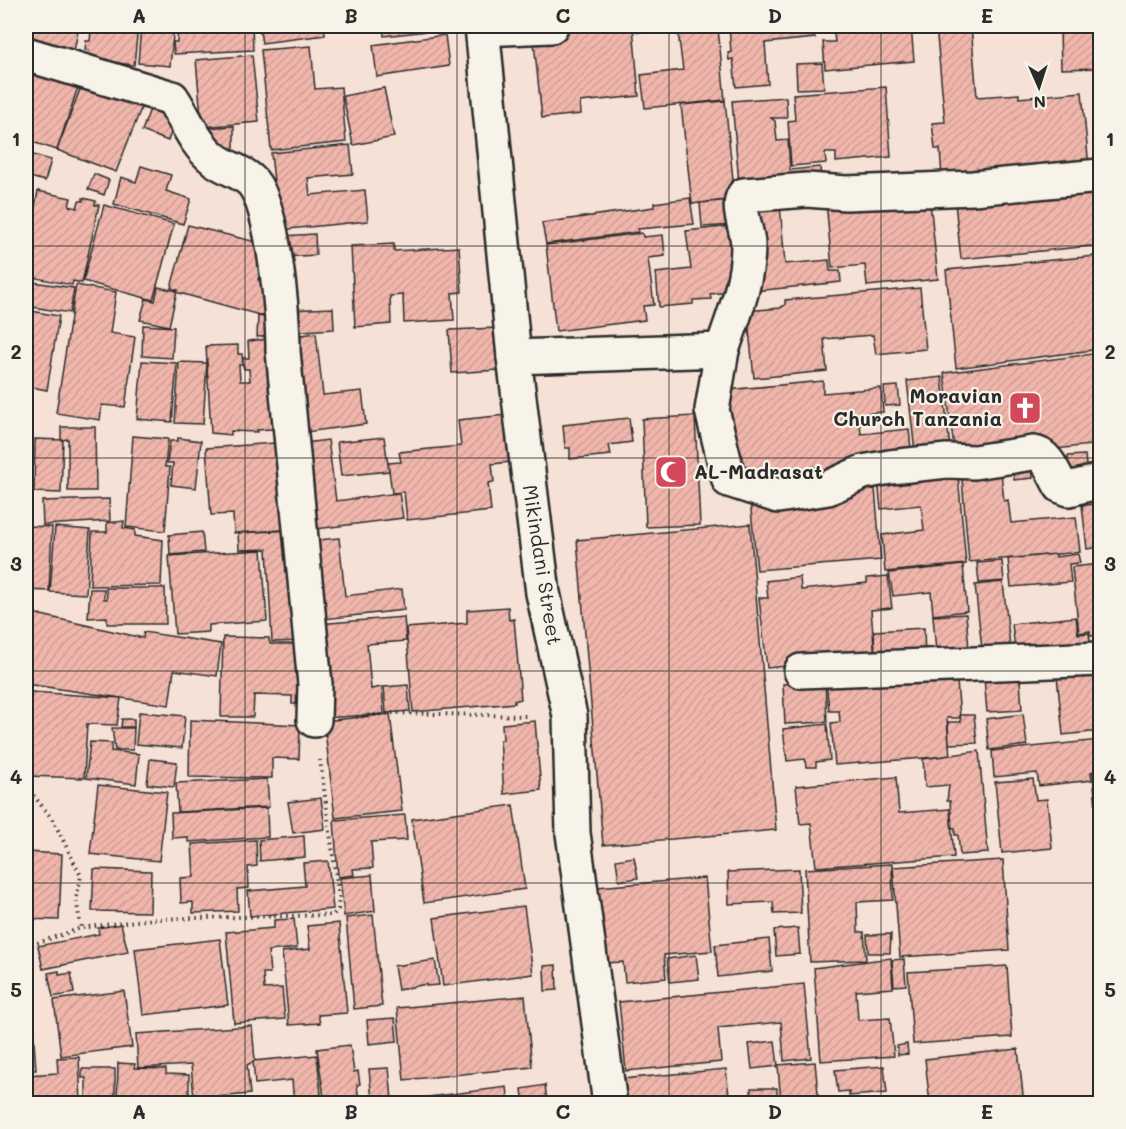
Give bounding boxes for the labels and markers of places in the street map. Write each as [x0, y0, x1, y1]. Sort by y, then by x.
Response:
place label: Moravian Church Tanzania [833, 382, 1002, 431]
church icon: Moravian Church Tanzania [1007, 390, 1043, 426]
mosque icon: AL-Madrasat [653, 454, 689, 490]
place label: AL-Madrasat [694, 458, 823, 484]

